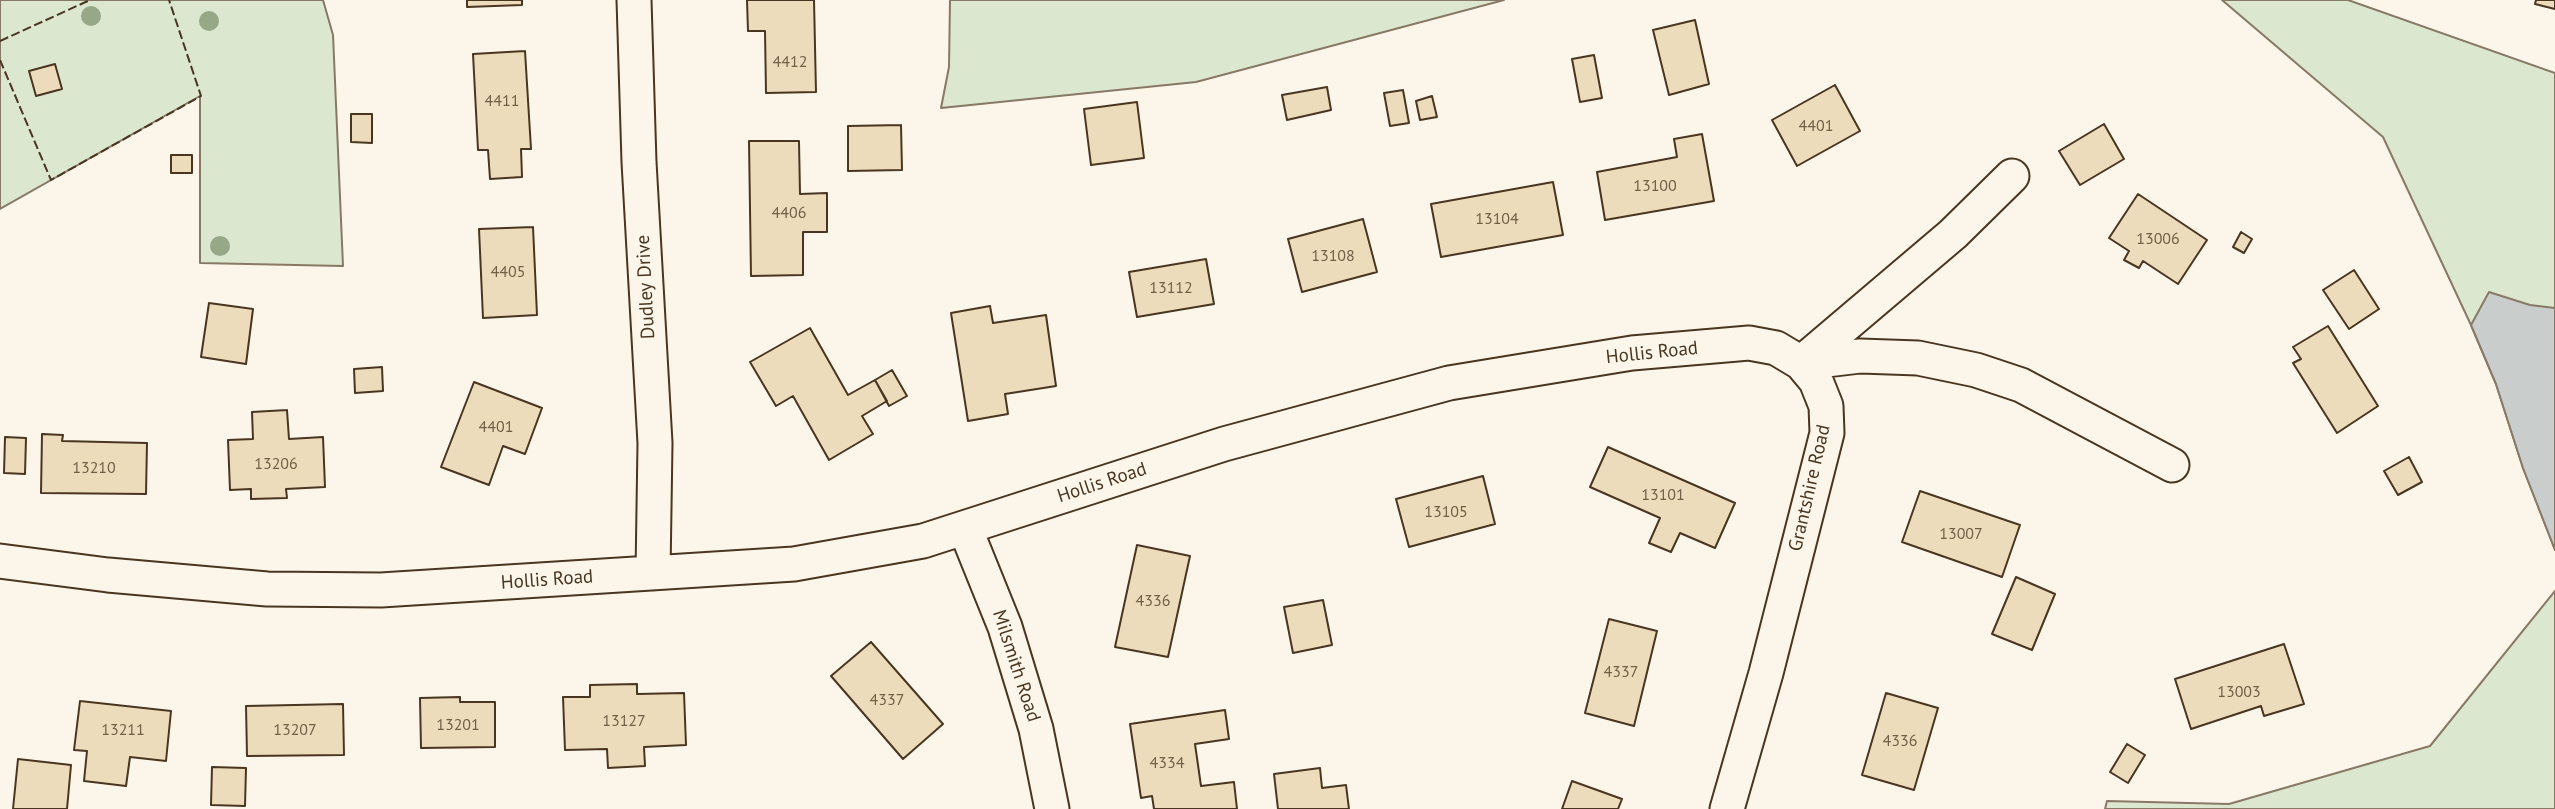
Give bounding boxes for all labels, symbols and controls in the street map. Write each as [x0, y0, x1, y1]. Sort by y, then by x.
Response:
house number: 4412 [773, 52, 807, 72]
house number: 4411 [485, 91, 519, 111]
house number: 4401 [1799, 116, 1833, 136]
house number: 13100 [1633, 176, 1677, 196]
house number: 4406 [772, 203, 806, 223]
house number: 13104 [1475, 209, 1519, 229]
house number: 13006 [2136, 229, 2180, 249]
street label: Dudley Drive [632, 234, 660, 340]
house number: 13108 [1311, 246, 1355, 266]
house number: 4405 [491, 262, 525, 282]
house number: 13112 [1149, 278, 1193, 298]
street label: Hollis Road [1605, 337, 1699, 369]
house number: 4401 [479, 417, 513, 437]
street label: Grantshire Road [1784, 422, 1836, 554]
house number: 13206 [254, 454, 298, 474]
house number: 13210 [72, 458, 116, 478]
street label: Hollis Road [1055, 458, 1149, 508]
house number: 13101 [1641, 485, 1685, 505]
house number: 13105 [1424, 502, 1468, 522]
house number: 13007 [1939, 524, 1983, 544]
street label: Hollis Road [500, 565, 594, 595]
house number: 4336 [1136, 591, 1170, 611]
street label: Milsmith Road [987, 607, 1045, 725]
house number: 4337 [1604, 662, 1638, 682]
house number: 13003 [2217, 682, 2261, 702]
house number: 4337 [870, 690, 904, 710]
house number: 13127 [602, 711, 646, 731]
house number: 13201 [436, 715, 480, 735]
house number: 13211 [101, 720, 145, 740]
house number: 13207 [273, 720, 317, 740]
house number: 4336 [1883, 731, 1917, 751]
house number: 4334 [1150, 753, 1184, 773]

